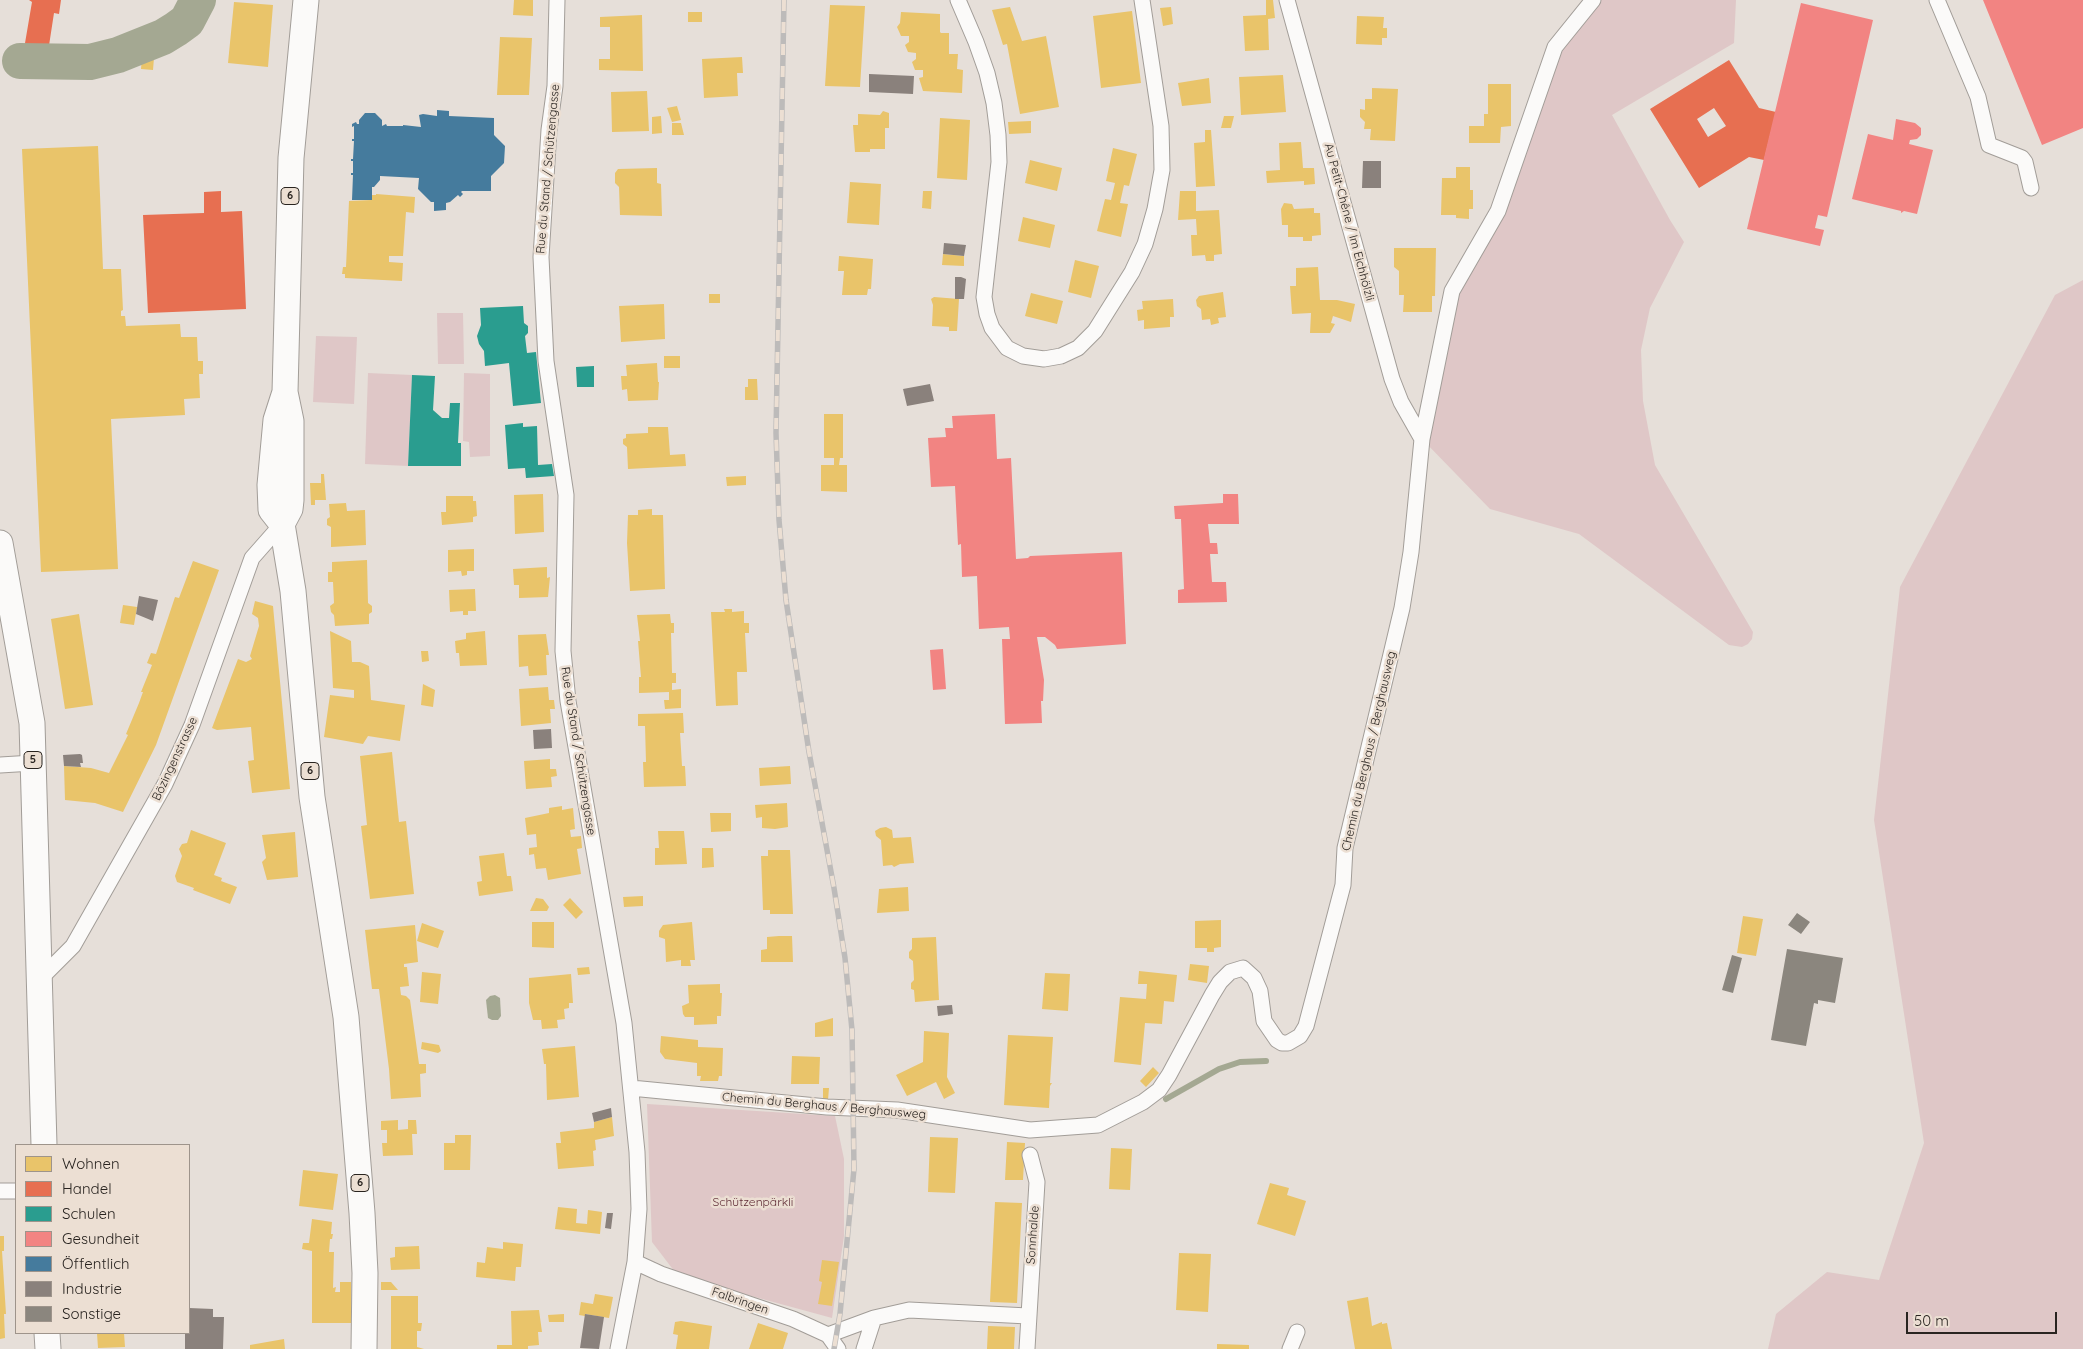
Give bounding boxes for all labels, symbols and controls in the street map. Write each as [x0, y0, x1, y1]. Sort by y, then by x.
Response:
street label: Rue du Stand / Schützengasse [533, 84, 563, 254]
street label: Au Petit-Chêne / Im Eichhölzli [1321, 142, 1377, 302]
road number: 6 [281, 188, 299, 205]
street label: Chemin du Berghaus / Berghausweg [1339, 650, 1399, 852]
street label: Rue du Stand / Schützengasse [558, 666, 598, 836]
street label: Bözingenstrasse [149, 715, 201, 803]
road number: 5 [24, 752, 42, 768]
road number: 6 [301, 762, 319, 779]
street label: Chemin du Berghaus / Berghausweg [721, 1090, 927, 1122]
legend [15, 1144, 190, 1334]
text: Wohnen [62, 1154, 120, 1173]
road number: 6 [351, 1174, 369, 1192]
text: Handel [62, 1179, 112, 1198]
park label: Schützenpärkli [713, 1195, 793, 1209]
text: Schulen [62, 1204, 116, 1223]
street label: Sonnhalde [1024, 1205, 1042, 1265]
text: Gesundheit [62, 1229, 140, 1248]
text: Öffentlich [62, 1254, 129, 1273]
text: Industrie [62, 1279, 122, 1298]
street label: Falbringen [710, 1285, 770, 1317]
scale bar [1908, 1302, 2059, 1334]
text: Sonstige [62, 1304, 121, 1323]
text: 50 m [1914, 1311, 1949, 1330]

